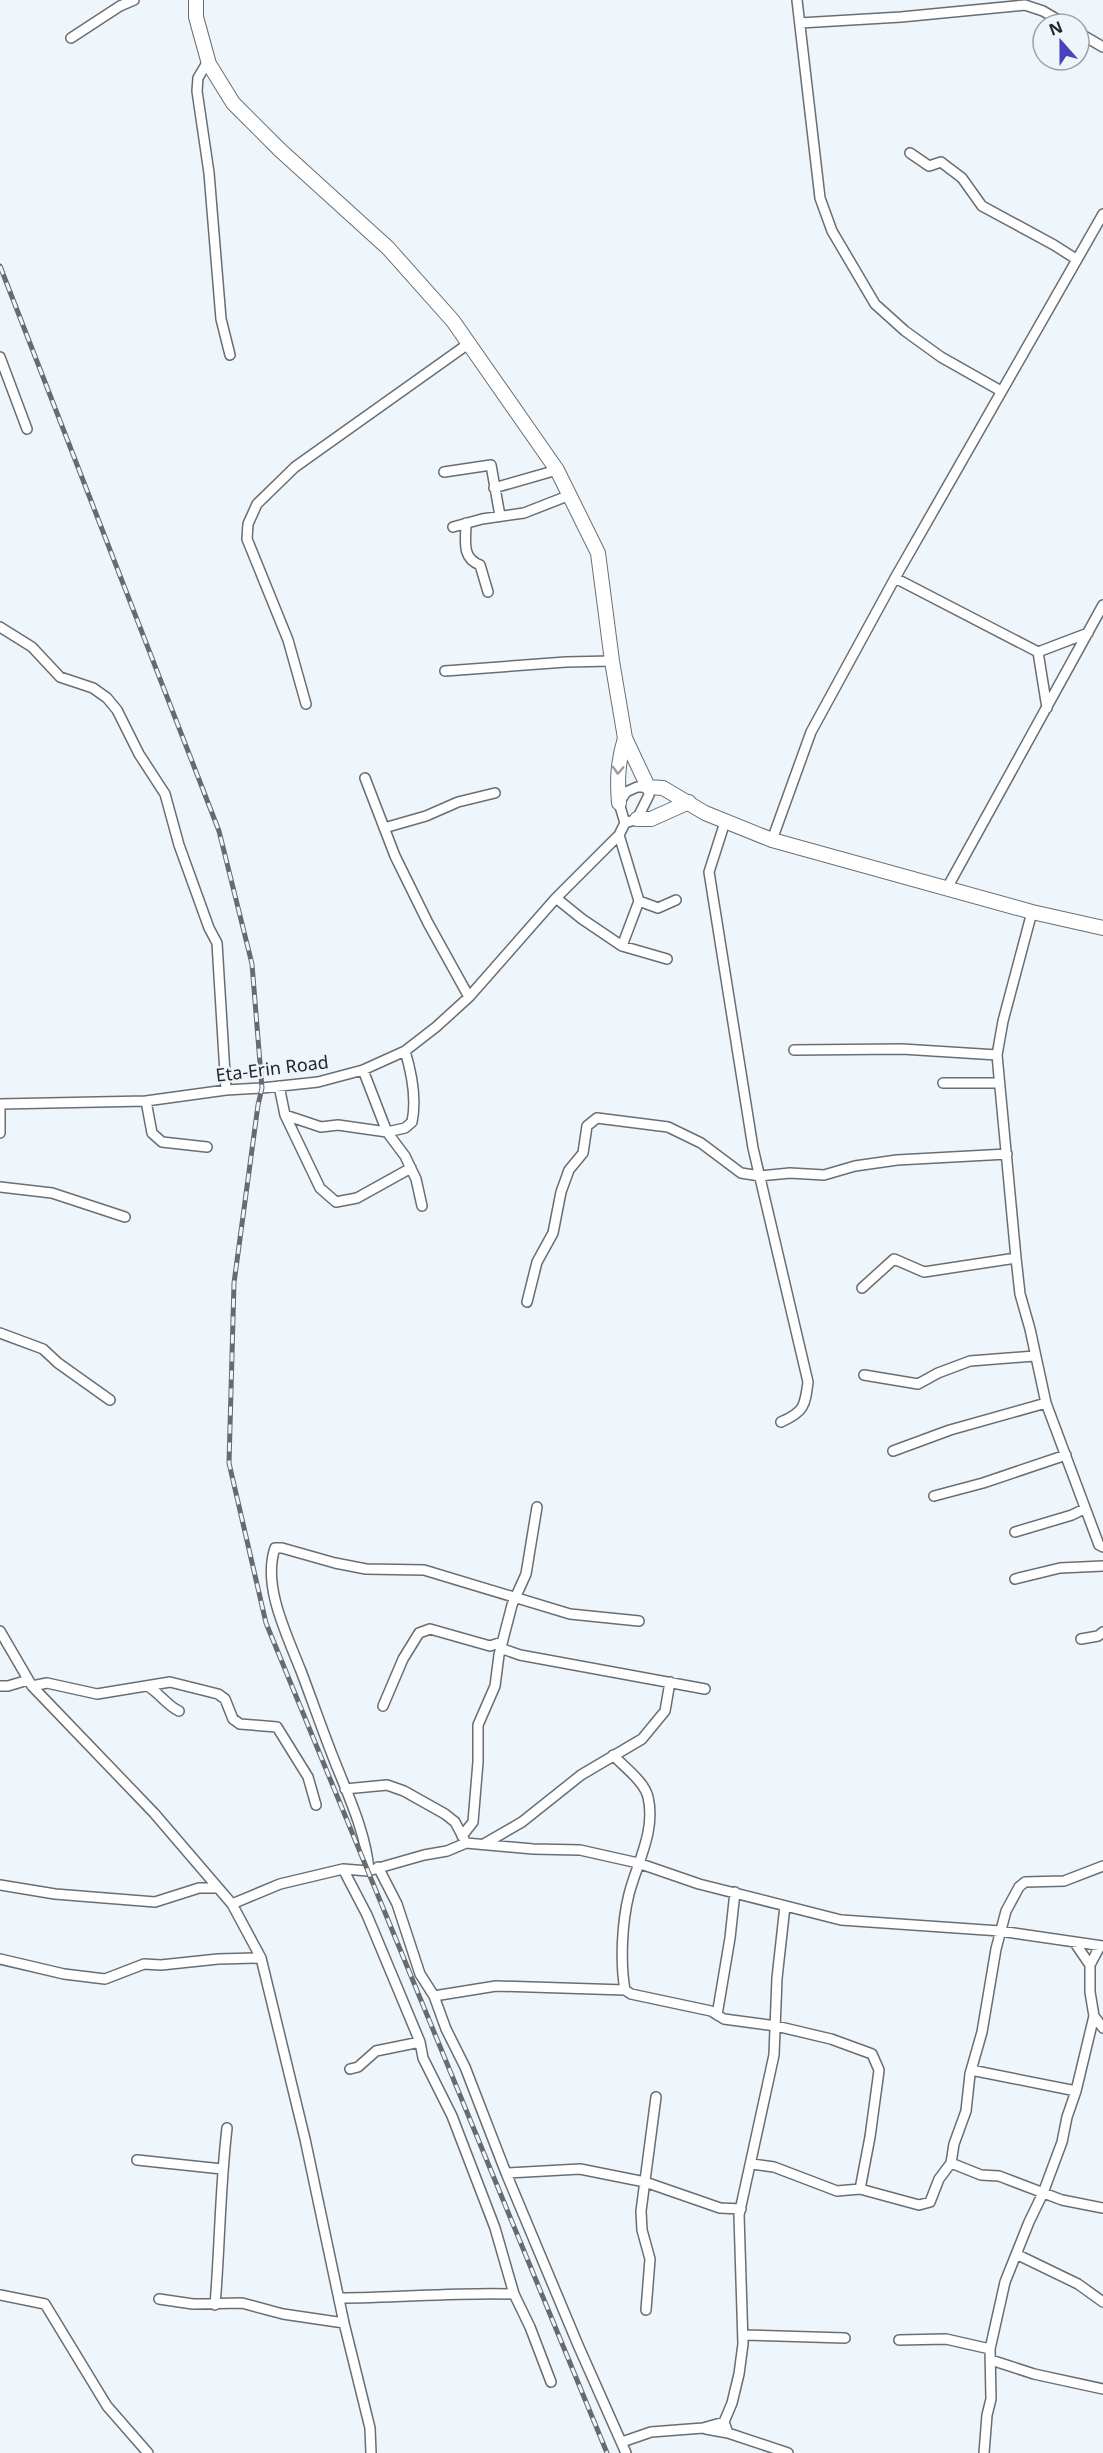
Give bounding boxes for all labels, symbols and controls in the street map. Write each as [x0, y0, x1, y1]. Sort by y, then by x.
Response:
north arrow [1031, 12, 1091, 72]
text: N [1046, 15, 1066, 41]
one-way arrow [612, 766, 625, 775]
street label: Eta-Erin Road [214, 1049, 330, 1087]

